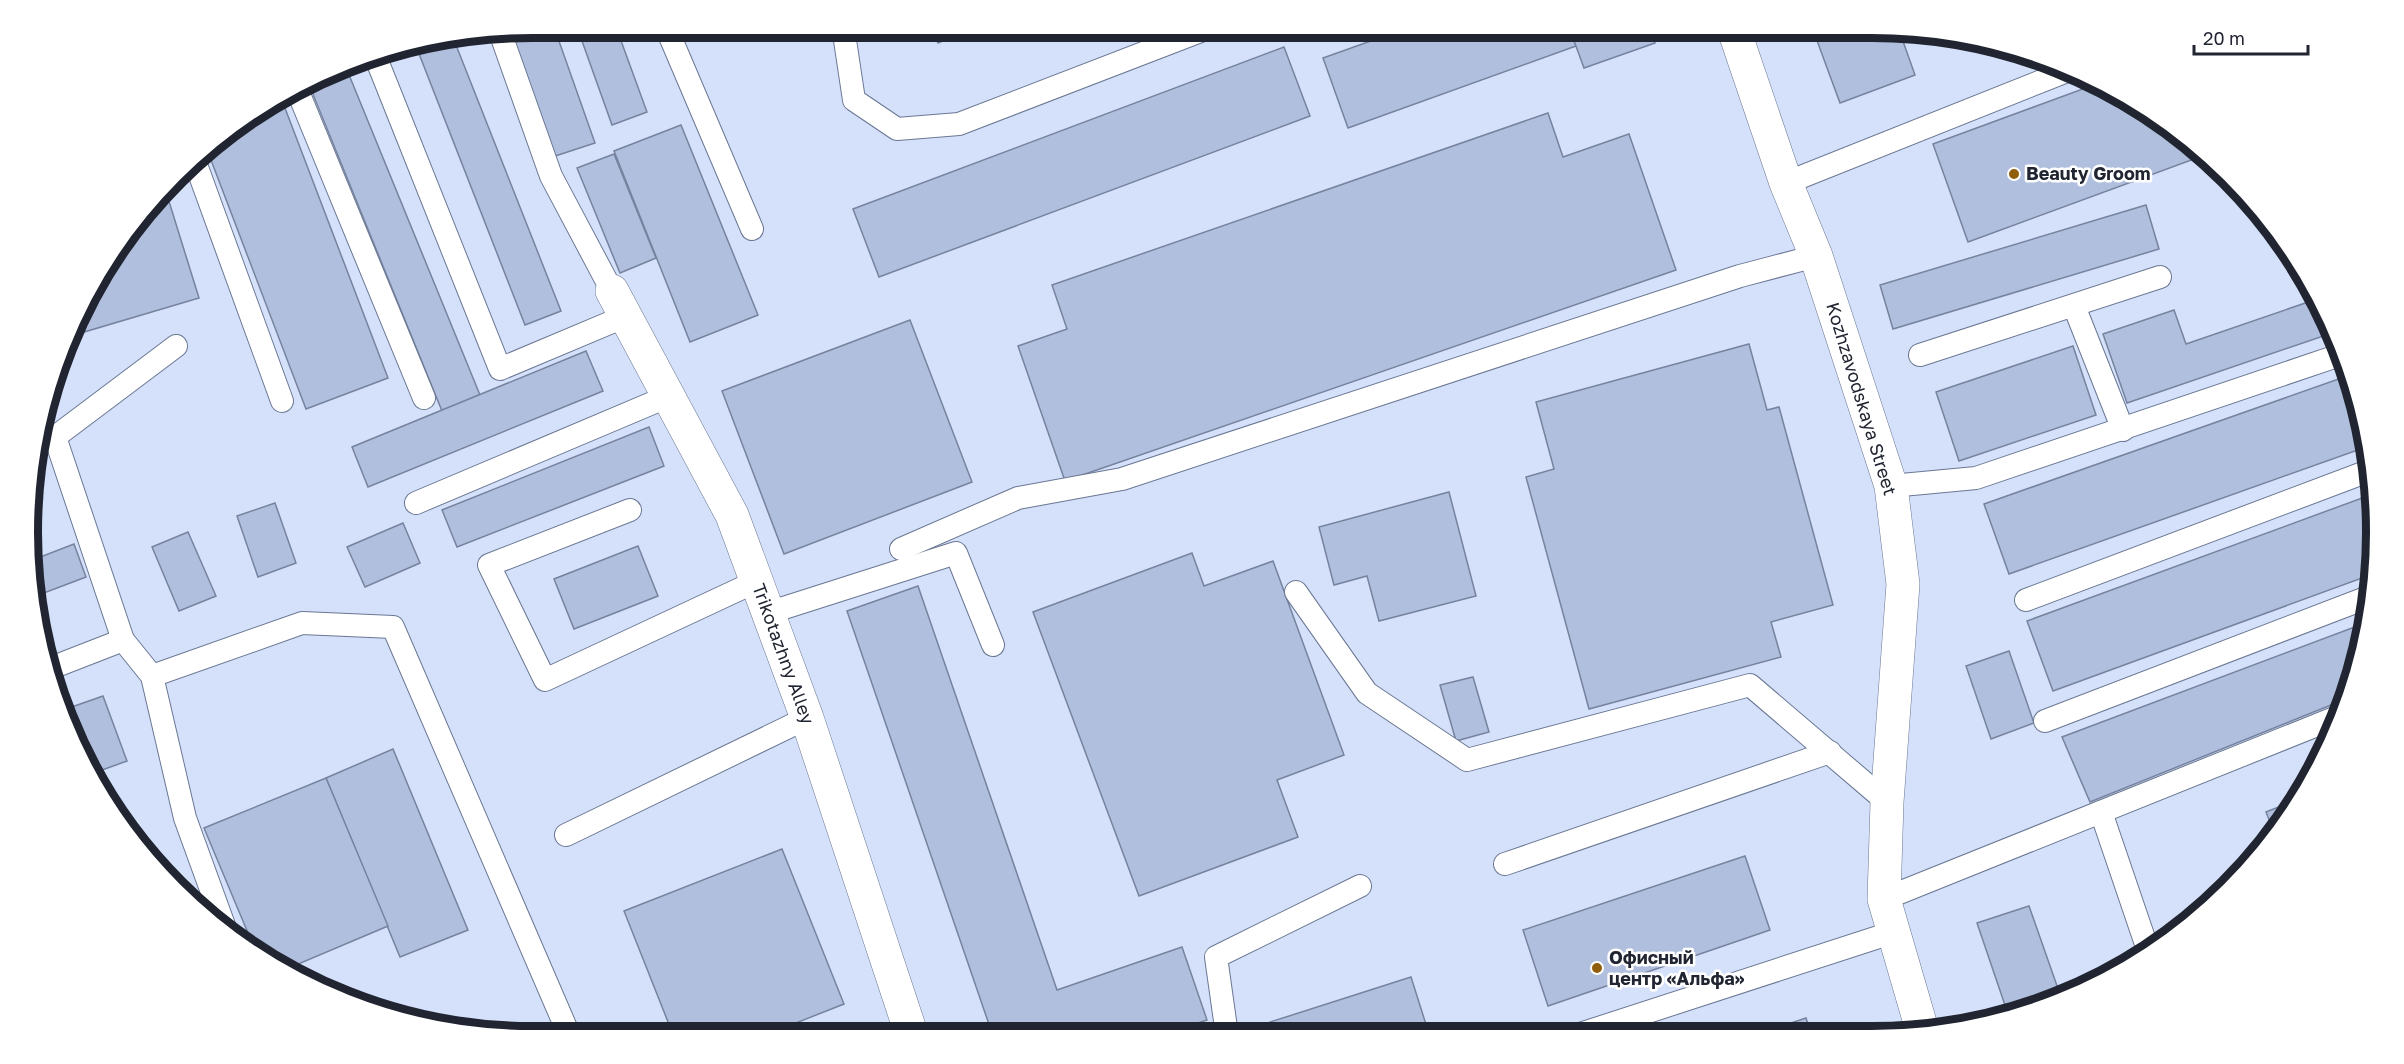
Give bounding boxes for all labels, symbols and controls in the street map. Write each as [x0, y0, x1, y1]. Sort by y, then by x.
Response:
scale bar [2194, 18, 2308, 56]
text: 20 m [2203, 27, 2245, 49]
place label: Beauty Groom [2026, 162, 2150, 184]
marker: Beauty Groom [2007, 167, 2021, 181]
street label: Kozhzavodskaya Street [1822, 300, 1902, 498]
street label: Trikotazhny Alley [748, 580, 820, 727]
place label: Офисный центр «Альфа» [1609, 946, 1745, 989]
marker: Офисный центр «Альфа» [1590, 961, 1604, 975]

